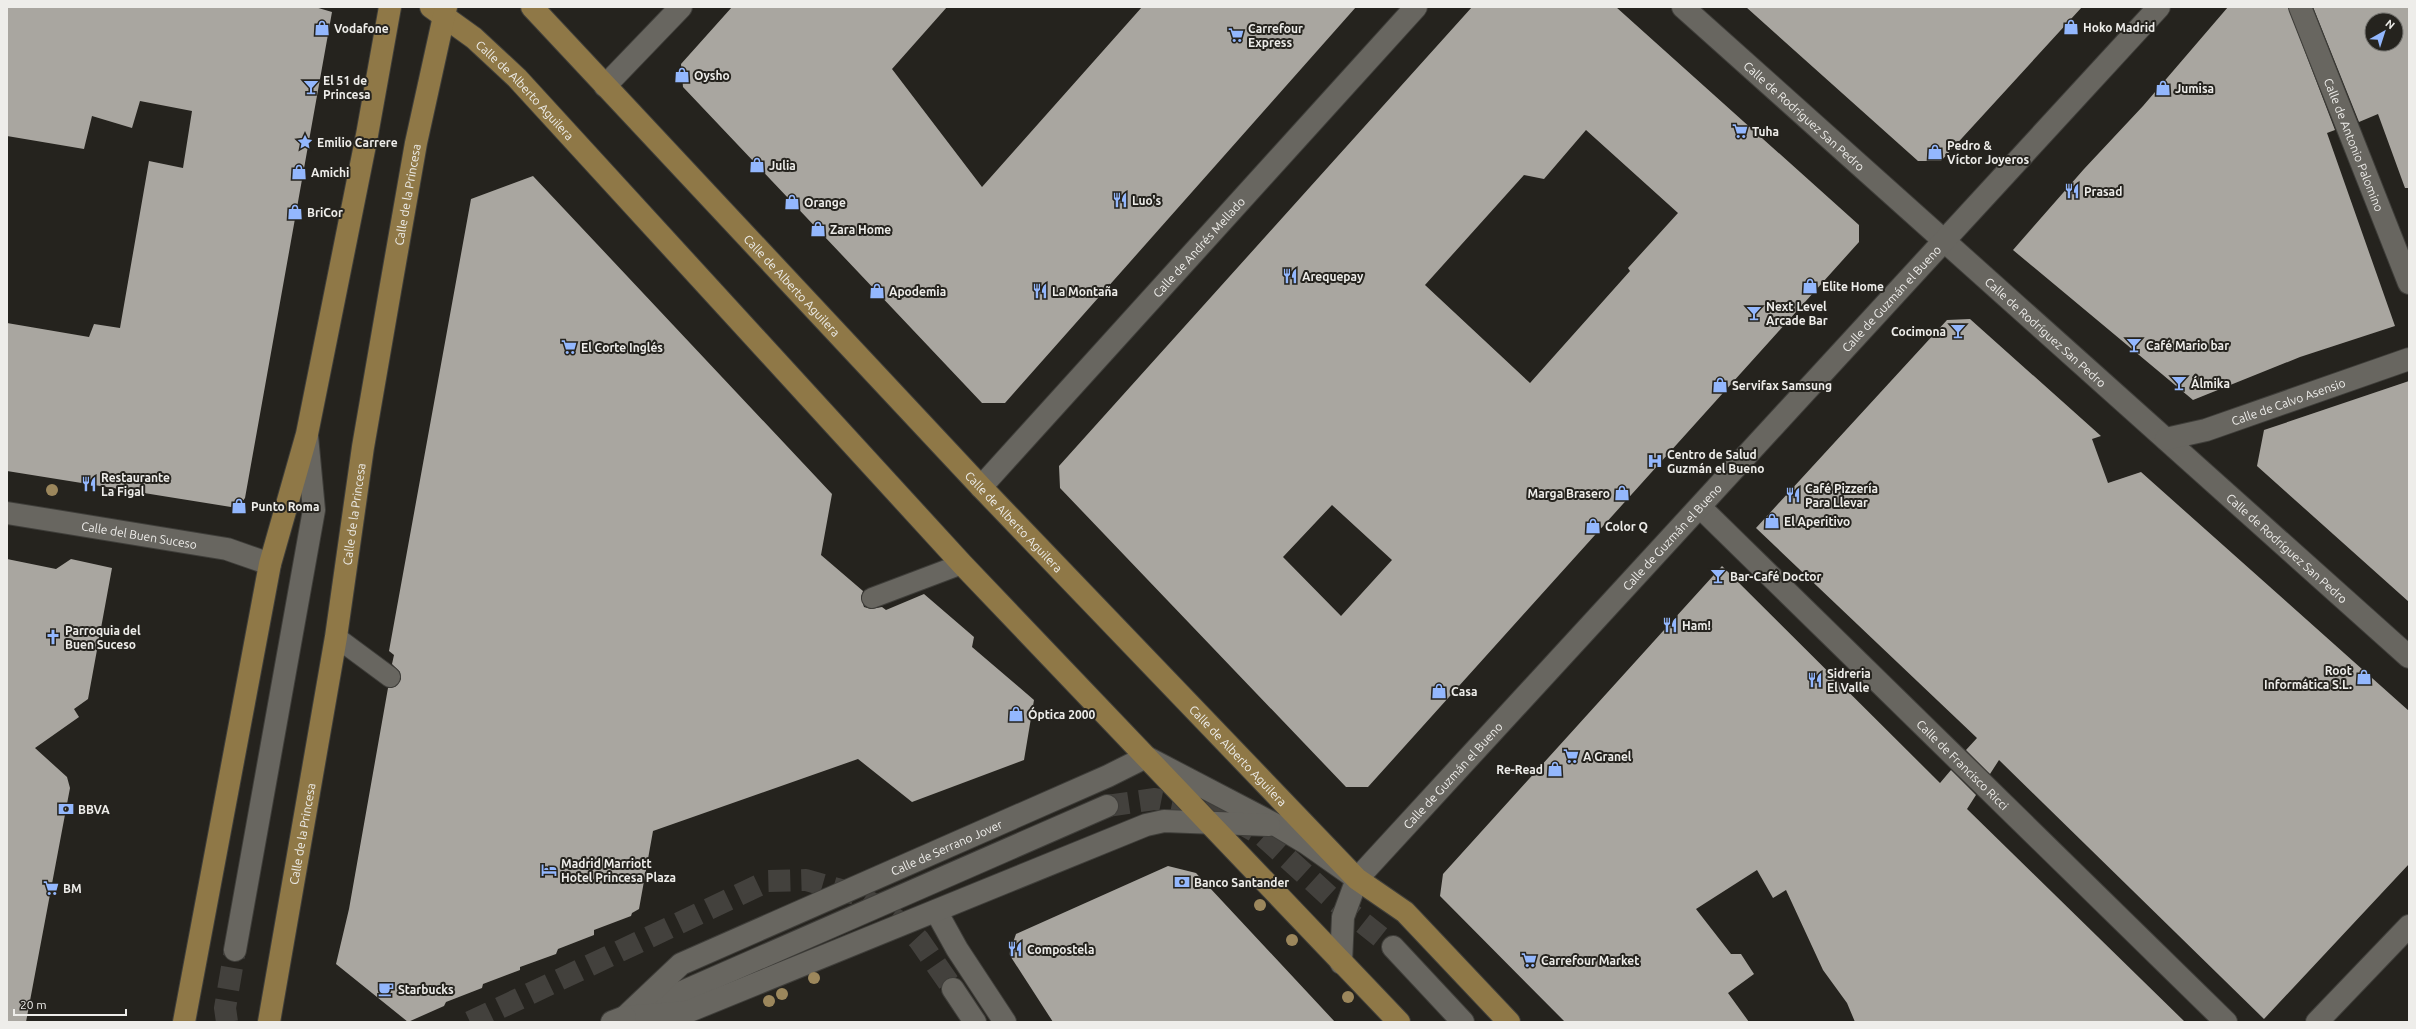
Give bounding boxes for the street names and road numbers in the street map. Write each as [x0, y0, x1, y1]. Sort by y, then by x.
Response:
street label: Calle de Alberto Aguilera [474, 37, 577, 142]
street label: Calle de Rodríguez San Pedro [1741, 58, 1867, 173]
street label: Calle de Antonio Palomino [2322, 76, 2387, 213]
street label: Calle de la Princesa [392, 143, 422, 246]
street label: Calle de Andrés Mellado [1150, 194, 1247, 299]
street label: Calle de Alberto Aguilera [742, 232, 843, 339]
street label: Calle de Guzmán el Bueno [1839, 242, 1943, 354]
street label: Calle de Rodríguez San Pedro [1983, 274, 2109, 389]
street label: Calle de Calvo Asensio [2229, 375, 2347, 427]
street label: Calle de la Princesa [340, 462, 367, 566]
street label: Calle de Alberto Aguilera [963, 468, 1065, 574]
street label: Calle de Guzmán el Bueno [1620, 481, 1724, 593]
street label: Calle de Rodríguez San Pedro [2224, 491, 2350, 605]
street label: Calle del Buen Suceso [80, 519, 198, 551]
street label: Calle de Alberto Aguilera [1187, 702, 1289, 808]
street label: Calle de Francisco Ricci [1915, 717, 2011, 812]
street label: Calle de Guzmán el Bueno [1400, 719, 1505, 831]
street label: Calle de la Princesa [287, 782, 317, 886]
street label: Calle de Serrano Jover [889, 817, 1004, 877]

